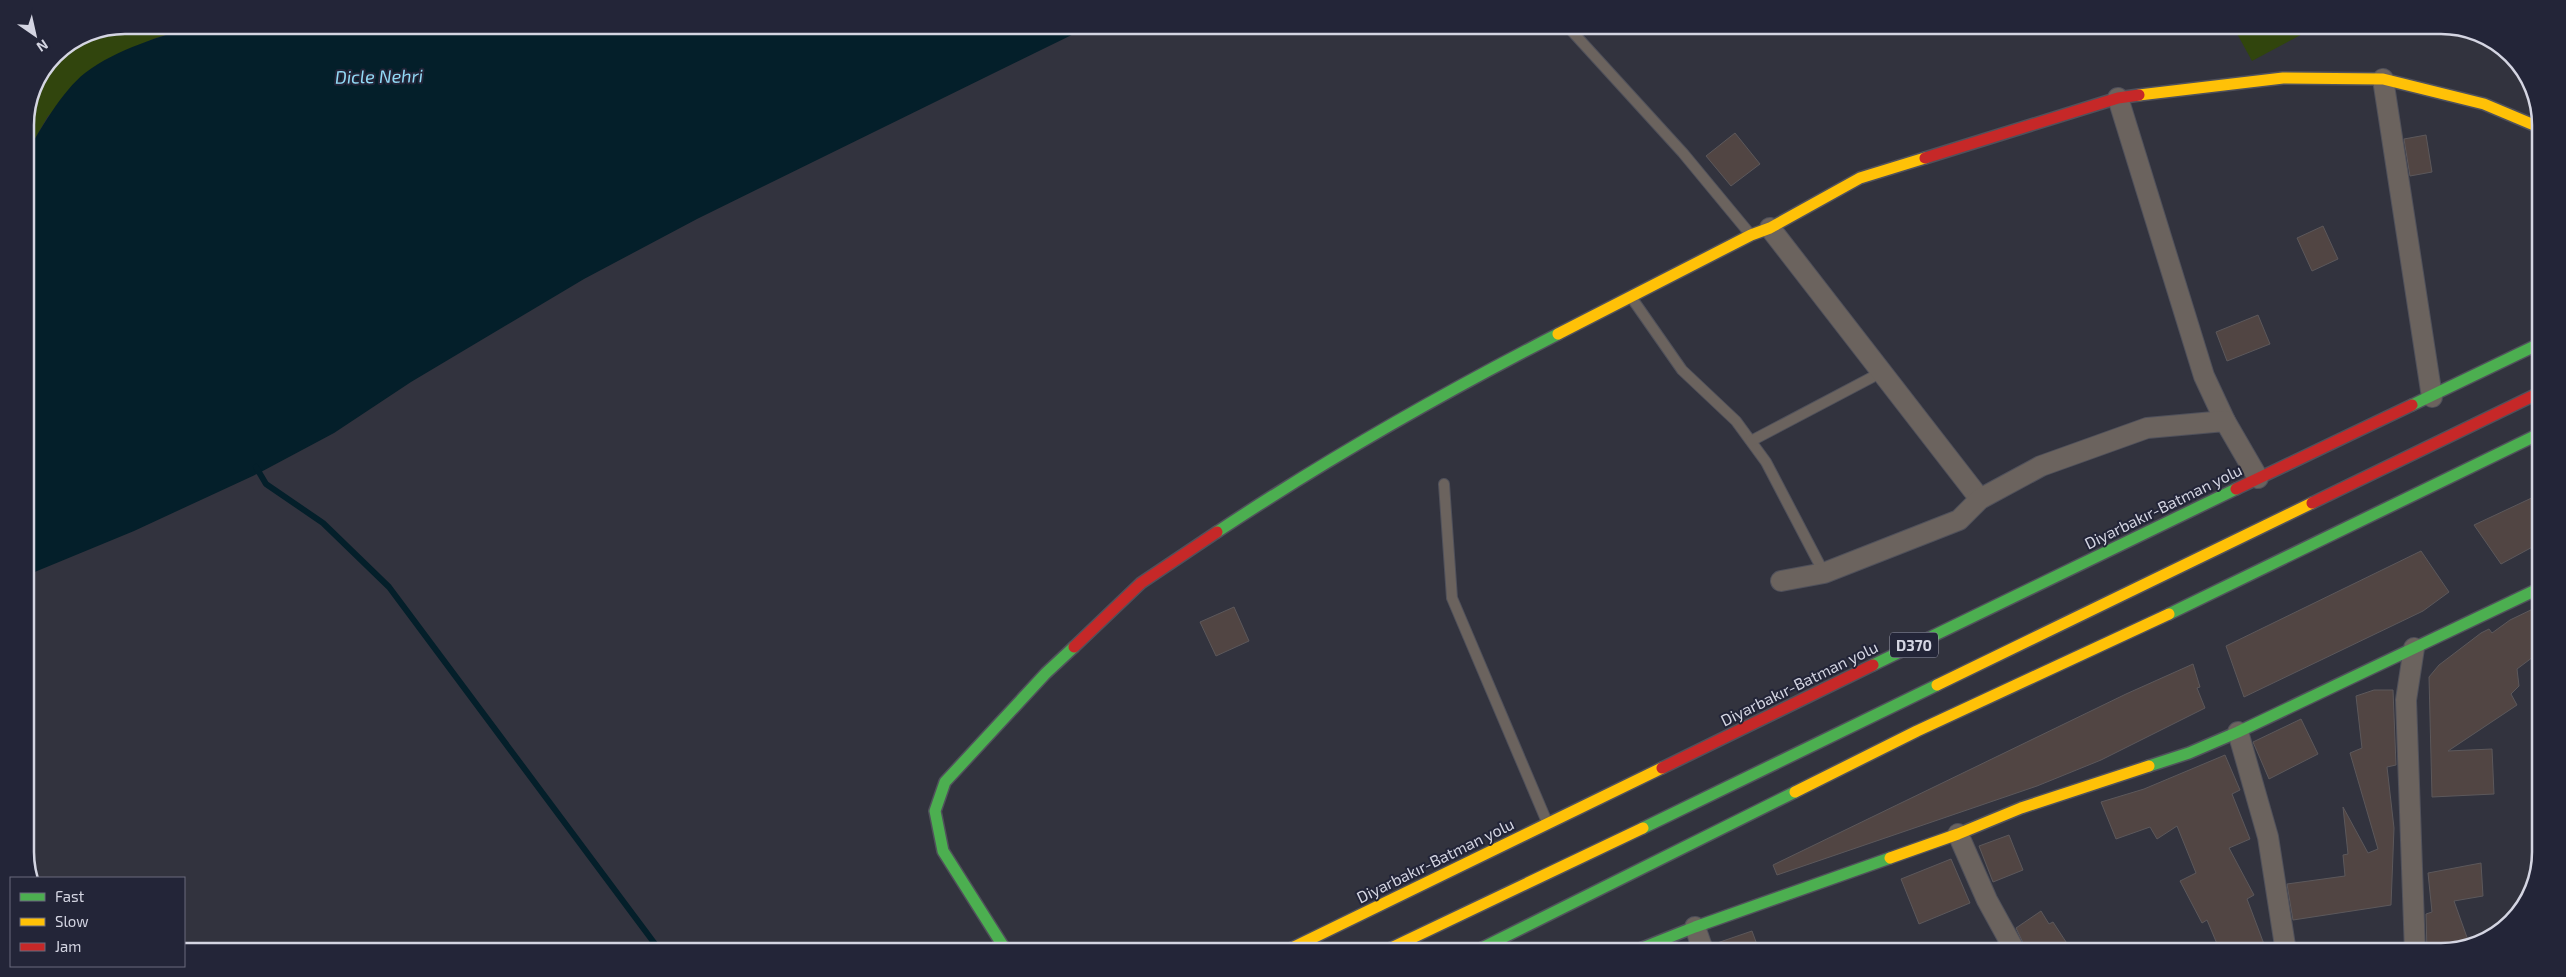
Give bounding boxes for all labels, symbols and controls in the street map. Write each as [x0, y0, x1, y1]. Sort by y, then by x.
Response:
north arrow [10, 10, 60, 60]
text: N [34, 36, 51, 56]
water label: Dicle Nehri [335, 64, 424, 88]
street label: Diyarbakır-Batman yolu [2081, 460, 2245, 552]
road number: D370 [1890, 632, 1938, 658]
street label: Diyarbakır-Batman yolu [1717, 637, 1881, 729]
street label: Diyarbakır-Batman yolu [1353, 814, 1517, 906]
legend [10, 877, 185, 967]
text: Fast [55, 887, 85, 905]
text: Slow [55, 912, 89, 930]
text: Jam [55, 937, 81, 955]

